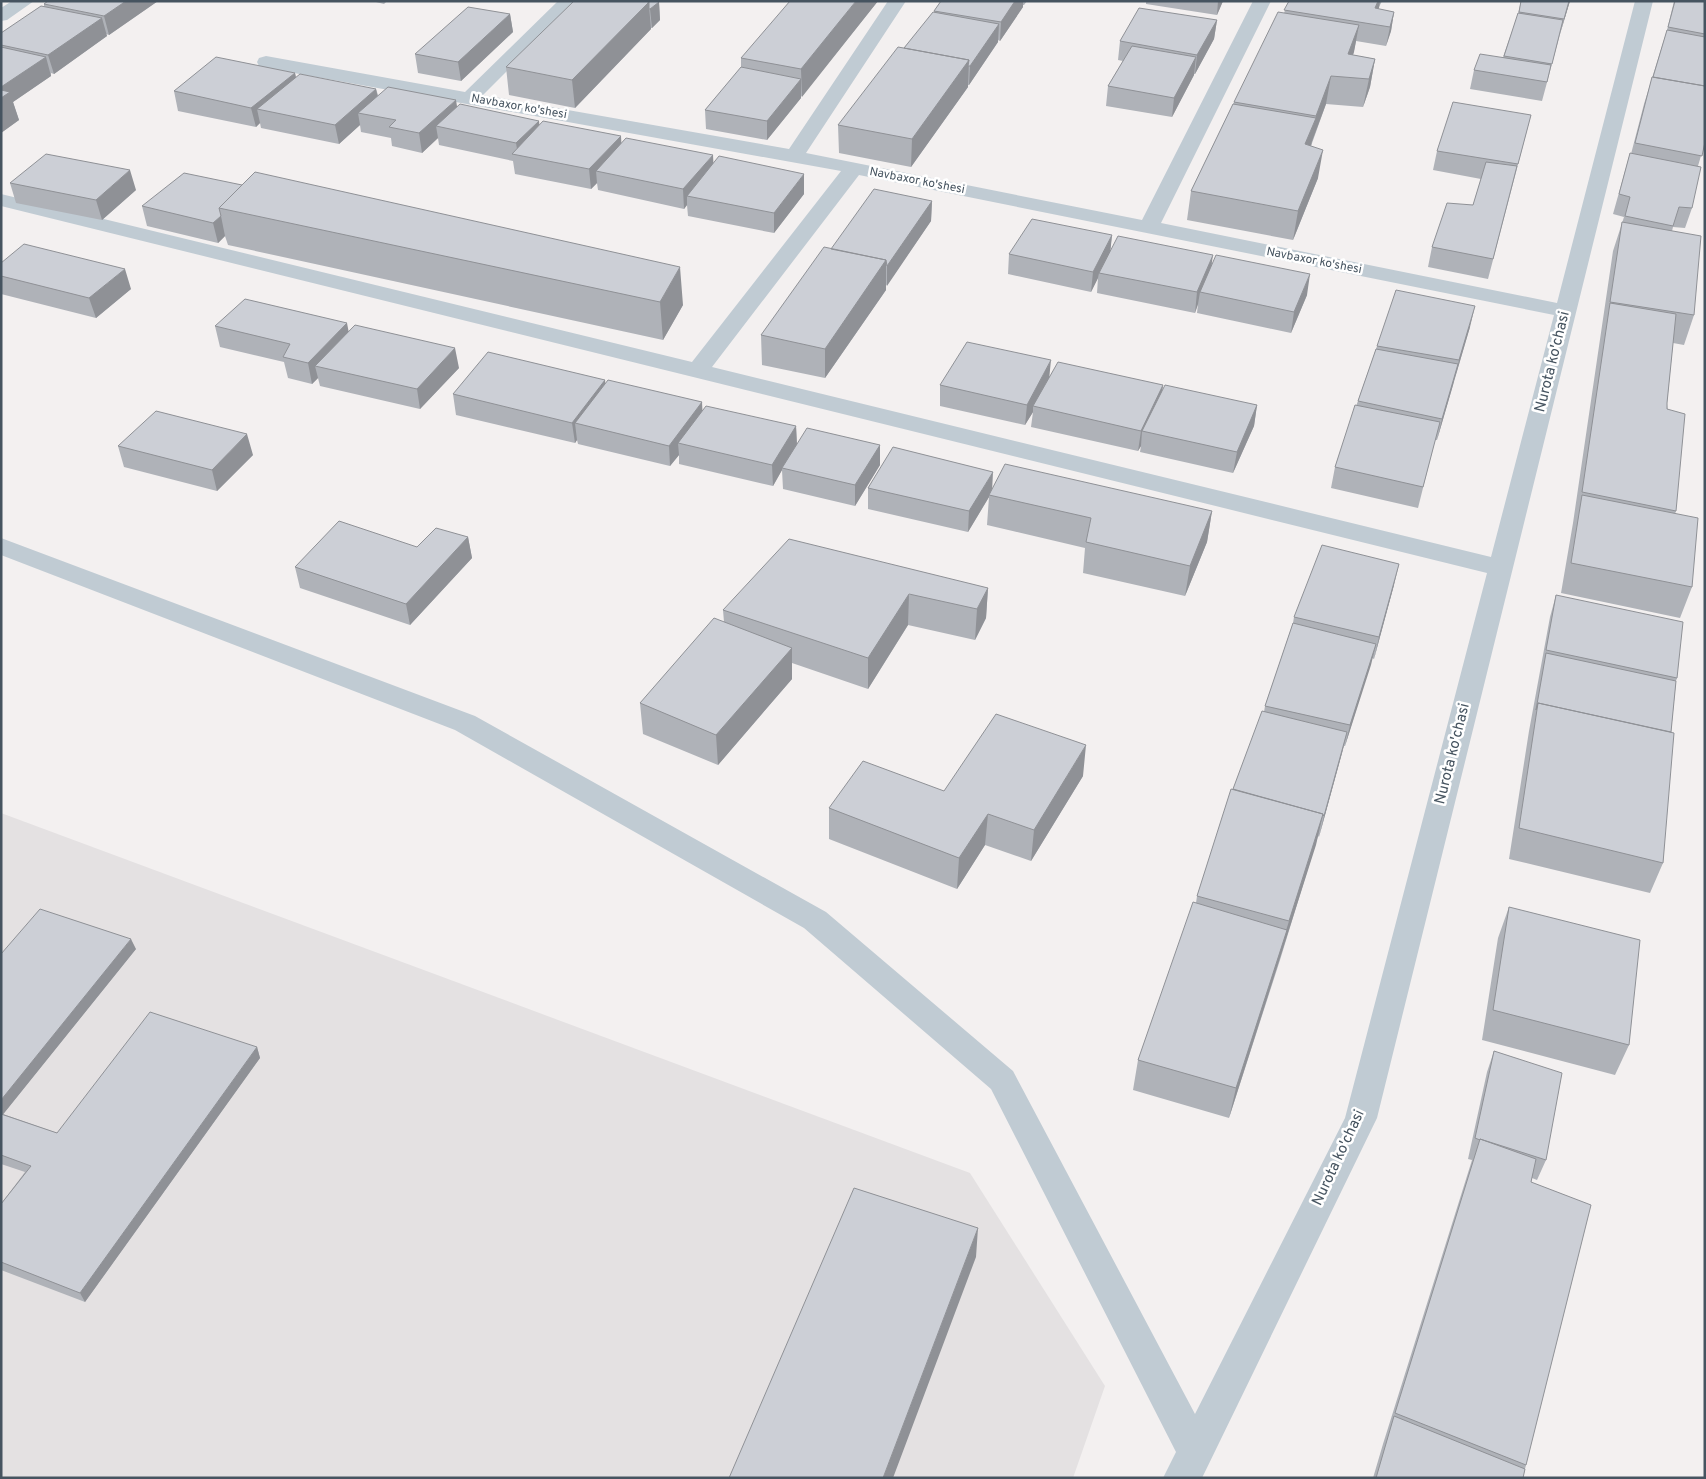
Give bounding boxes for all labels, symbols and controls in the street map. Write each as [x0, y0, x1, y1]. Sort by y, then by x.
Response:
street label: Navbaxor ko'shesi [470, 91, 568, 123]
street label: Navbaxor ko'shesi [868, 164, 966, 198]
street label: Navbaxor ko'shesi [1265, 244, 1363, 278]
street label: Nurota ko'chasi [1531, 309, 1575, 415]
street label: Nurota ko'chasi [1431, 701, 1475, 807]
street label: Nurota ko'chasi [1308, 1107, 1370, 1209]

